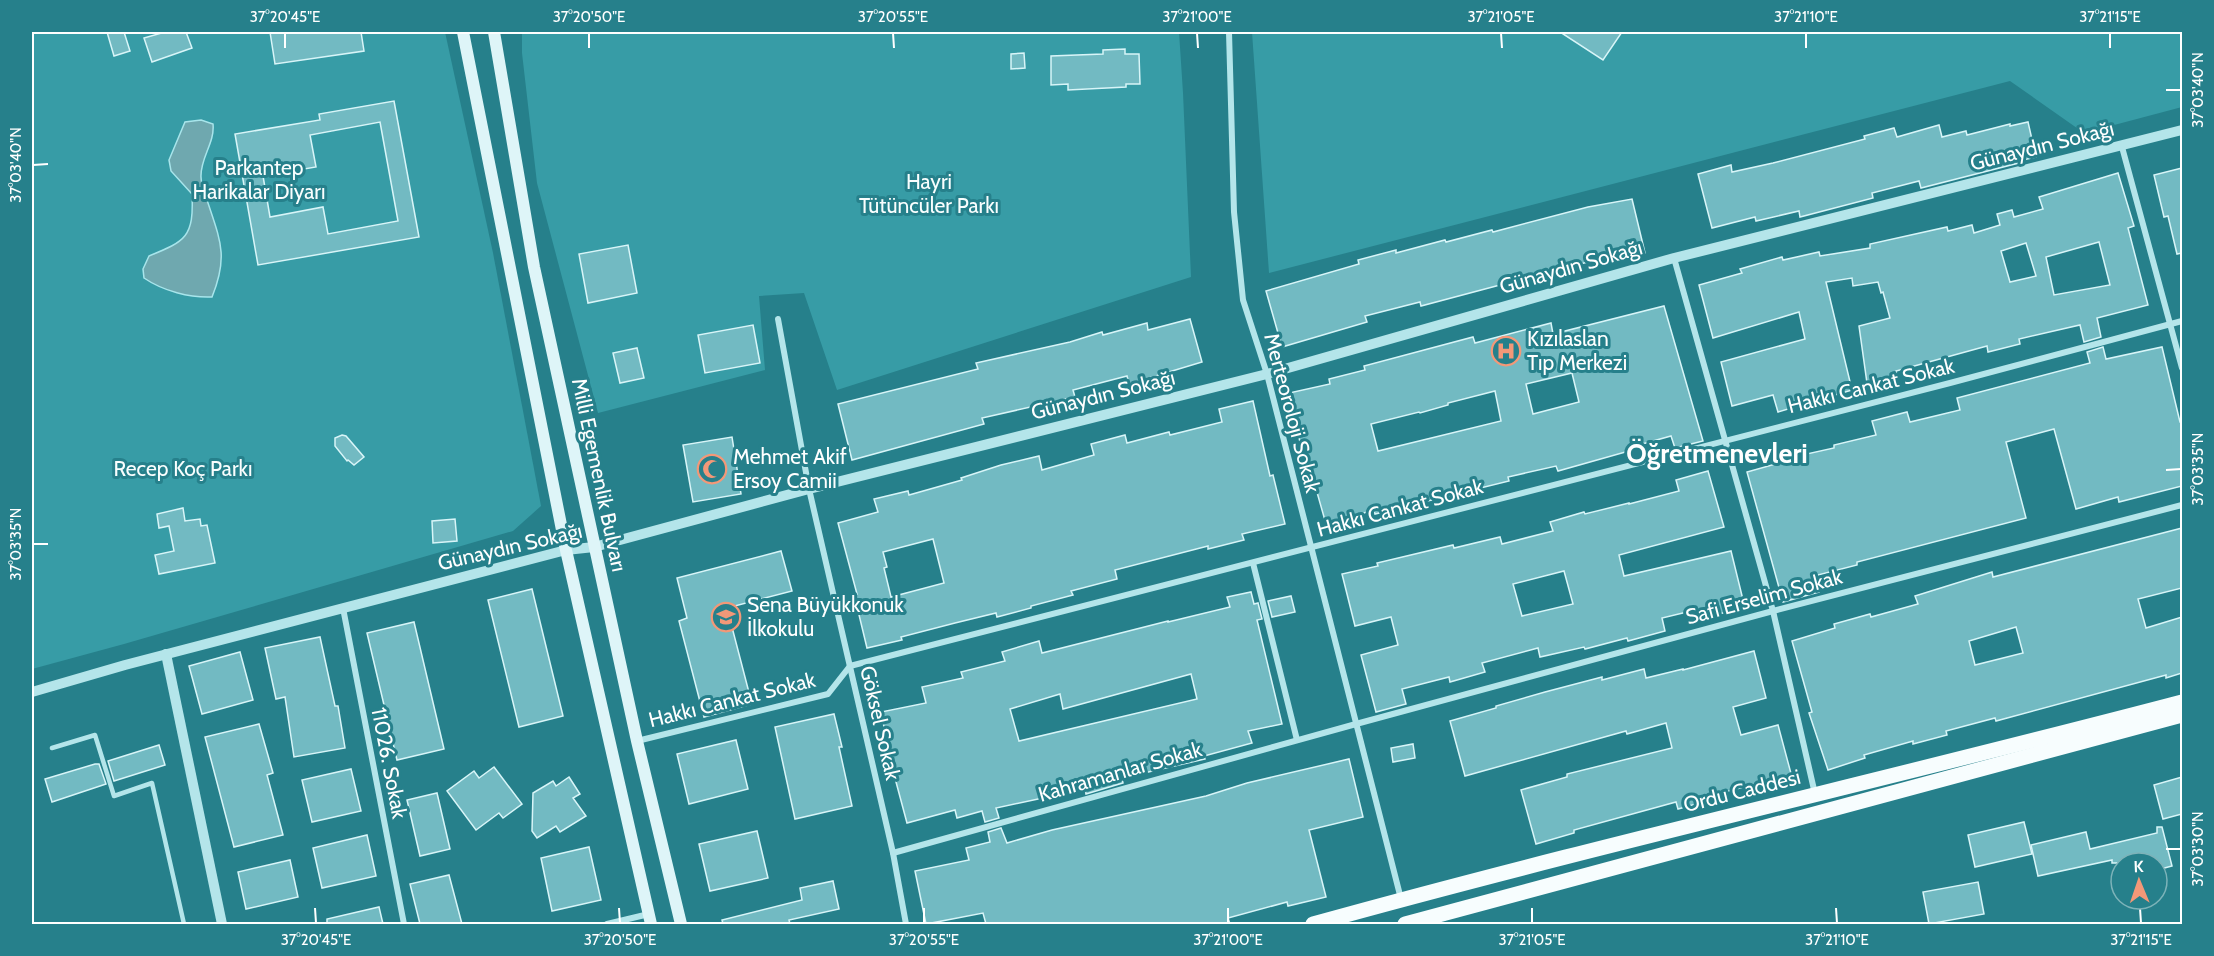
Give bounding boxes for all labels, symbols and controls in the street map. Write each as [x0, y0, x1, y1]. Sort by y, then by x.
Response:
text: 37°20'45"E [250, 8, 320, 26]
text: 37°20'50"E [553, 8, 625, 26]
text: 37°20'55"E [858, 8, 928, 26]
text: 37°21'00"E [1162, 8, 1232, 26]
text: 37°21'05"E [1467, 8, 1535, 26]
text: 37°21'10"E [1774, 8, 1838, 26]
text: 37°21'15"E [2079, 8, 2141, 26]
text: 37°03'40"N [2189, 52, 2207, 128]
street label: Günaydın Sokağı [1967, 116, 2116, 175]
text: 37°03'40"N [7, 127, 25, 203]
park label: Parkantep Harikalar Diyarı [193, 155, 325, 204]
park label: Hayri Tütüncüler Parkı [859, 169, 999, 218]
street label: Günaydın Sokağı [1497, 234, 1645, 299]
place label: Kızılaslan Tıp Merkezi [1527, 326, 1627, 375]
street label: Merteoroloji Sokak [1258, 330, 1326, 496]
hospital icon: Kızılaslan Tıp Merkezi [1490, 335, 1522, 367]
street label: Hakkı Cankat Sokak [1785, 353, 1957, 418]
street label: Günaydın Sokağı [1028, 365, 1177, 424]
street label: Milli Egemenlik Bulvarı [567, 376, 632, 574]
text: 37°03'35"N [2189, 433, 2207, 505]
district label: Öğretmenevleri [1626, 437, 1808, 470]
place label: Mehmet Akif Ersoy Camii [733, 444, 847, 493]
mosque icon: Mehmet Akif Ersoy Camii [696, 453, 728, 485]
park label: Recep Koç Parkı [114, 456, 252, 481]
street label: Hakkı Cankat Sokak [1314, 473, 1486, 542]
text: 37°03'35"N [7, 508, 25, 580]
street label: Günaydın Sokağı [435, 518, 585, 575]
street label: Safi Erselim Sokak [1683, 563, 1845, 629]
place label: Sena Büyükkonuk İlkokulu [747, 592, 904, 641]
school or university icon: Sena Büyükkonuk İlkokulu [710, 601, 742, 633]
street label: Göksel Sokak [855, 663, 906, 783]
street label: Hakkı Cankat Sokak [646, 667, 818, 732]
street label: 11026. Sokak [366, 705, 413, 821]
street label: Kahramanlar Sokak [1035, 736, 1205, 807]
street label: Ordu Caddesi [1681, 764, 1803, 817]
text: 37°03'30"N [2189, 811, 2207, 887]
north arrow [2109, 851, 2169, 911]
text: K [2133, 857, 2144, 876]
text: 37°20'45"E [281, 931, 351, 949]
text: 37°20'50"E [584, 931, 656, 949]
text: 37°20'55"E [889, 931, 959, 949]
text: 37°21'00"E [1193, 931, 1263, 949]
text: 37°21'05"E [1498, 931, 1566, 949]
text: 37°21'10"E [1805, 931, 1869, 949]
text: 37°21'15"E [2110, 931, 2172, 949]

